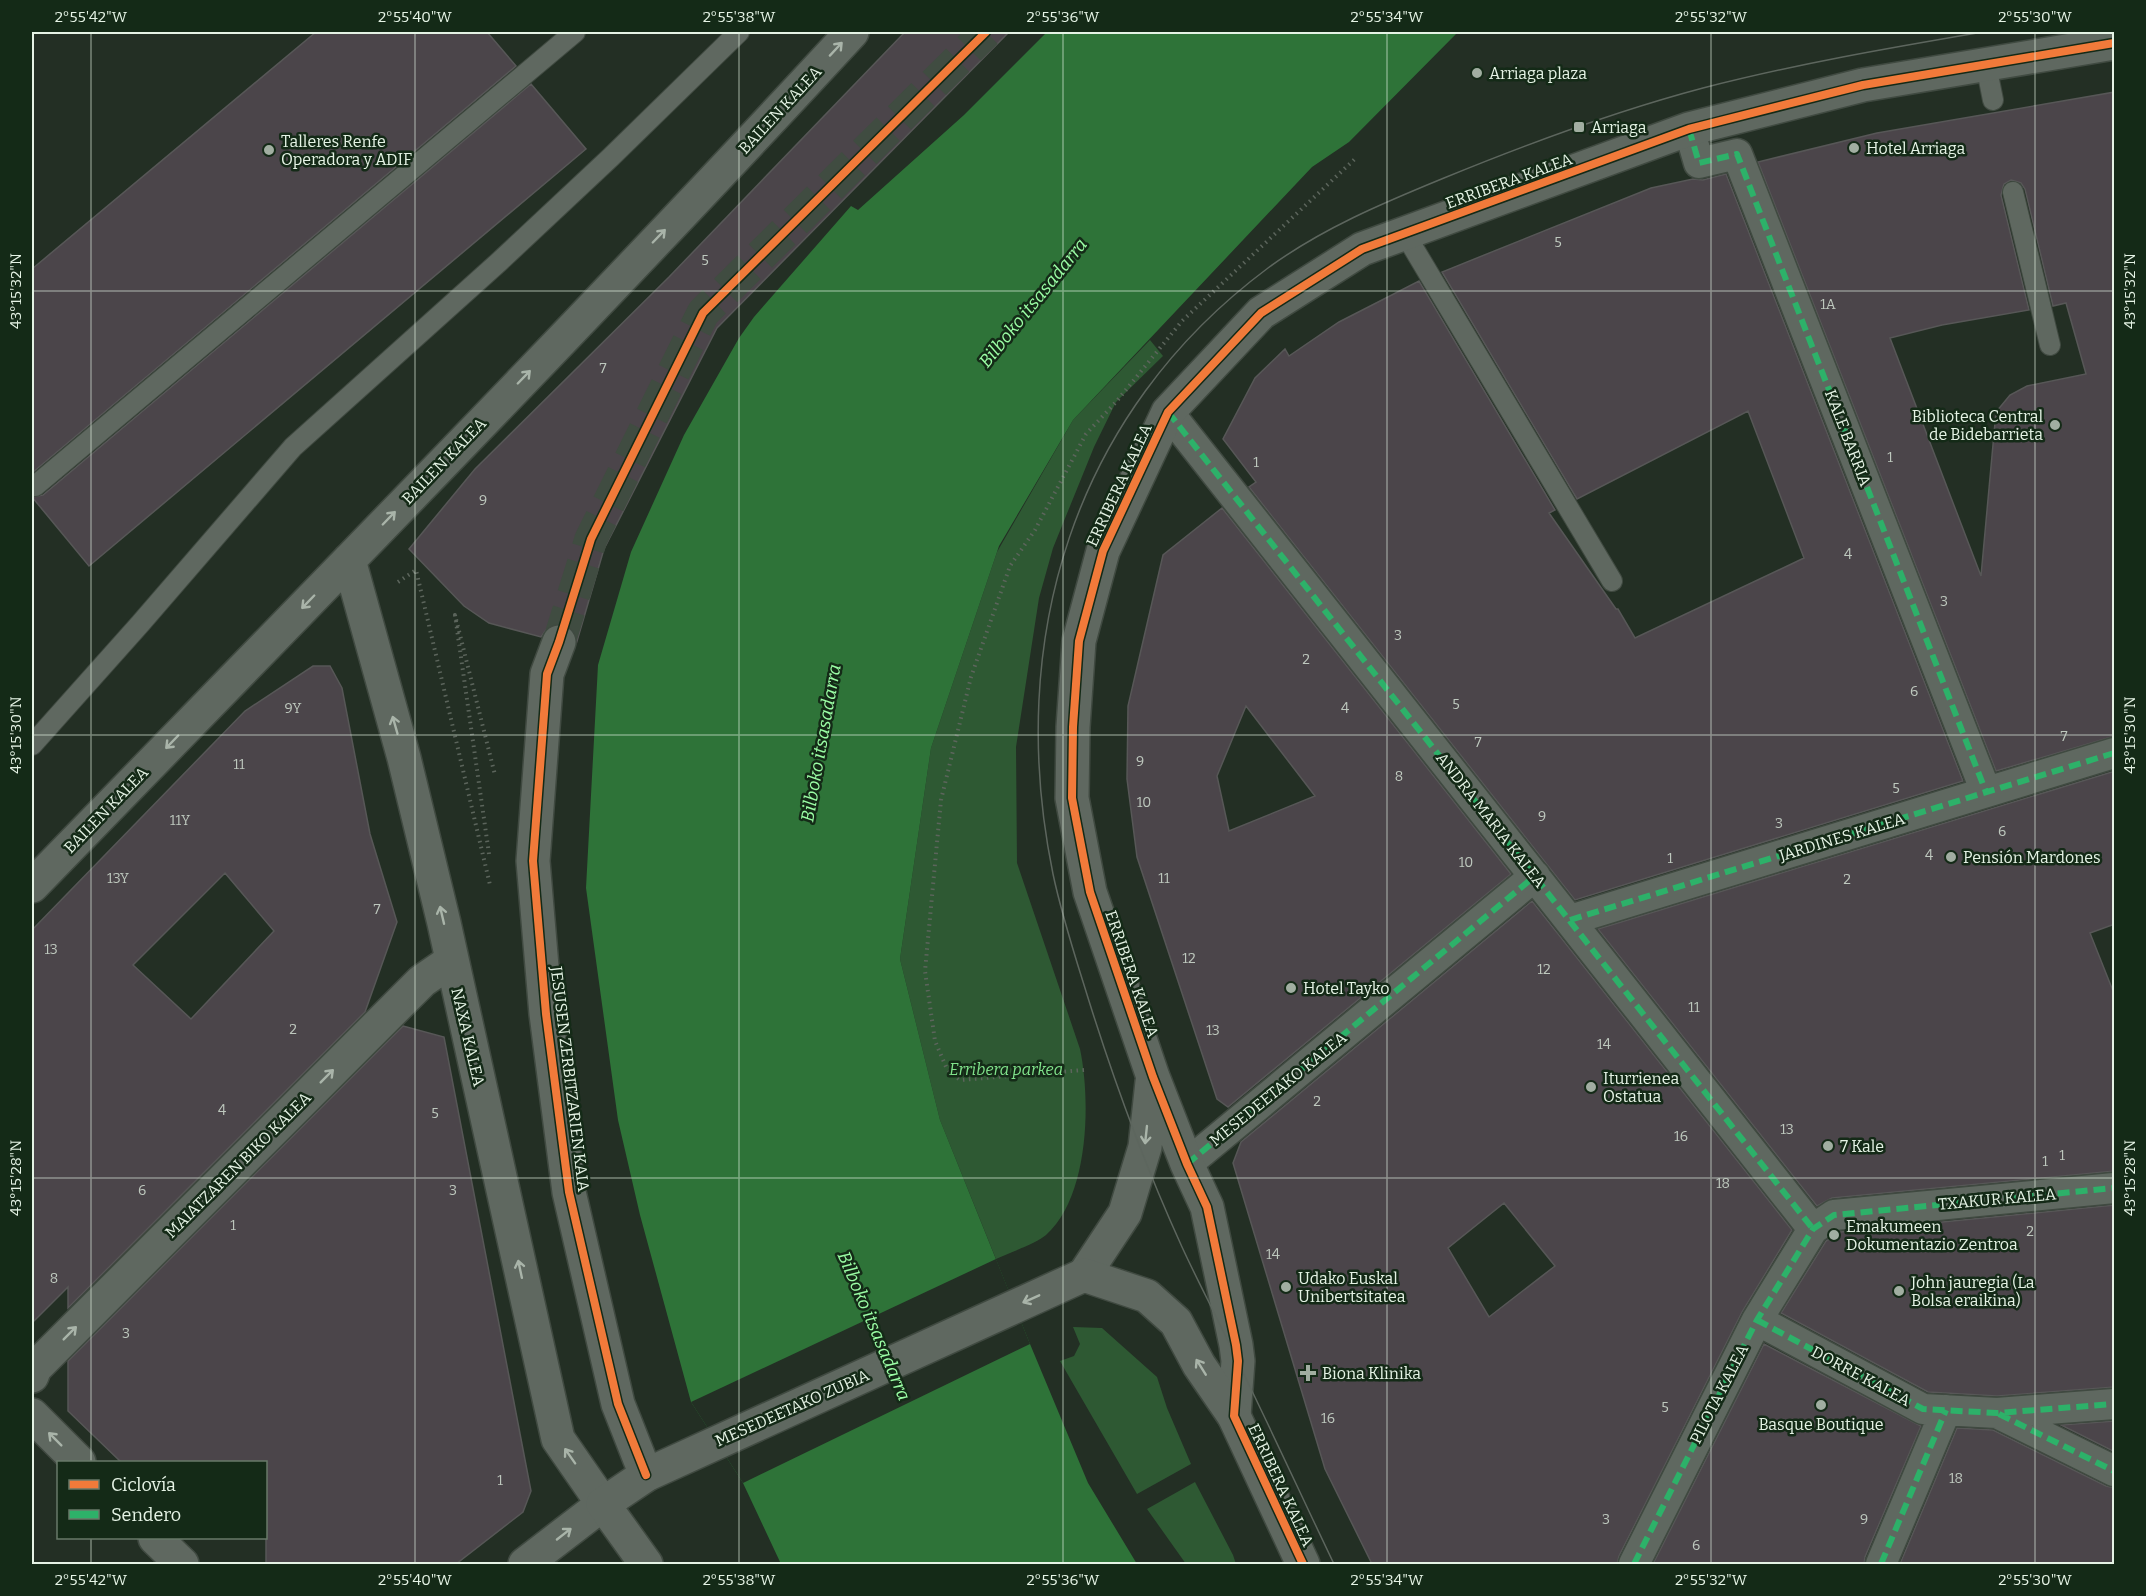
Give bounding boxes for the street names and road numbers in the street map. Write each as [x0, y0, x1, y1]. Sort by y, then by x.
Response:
street label: BAILEN KALEA [735, 62, 826, 158]
street label: ERRIBERA KALEA [1443, 149, 1575, 213]
street label: KALE BARRIA [1821, 387, 1875, 490]
street label: BAILEN KALEA [398, 413, 490, 508]
street label: ERRIBERA KALEA [1082, 420, 1156, 549]
street label: ANDRA MARIA KALEA [1432, 748, 1550, 892]
street label: BAILEN KALEA [60, 762, 152, 857]
street label: JARDINES KALEA [1776, 809, 1908, 865]
street label: ERRIBERA KALEA [1101, 908, 1163, 1041]
street label: JESUSEN ZERBITZARIEN KAIA [547, 964, 593, 1193]
street label: NAXA KALEA [447, 986, 489, 1089]
street label: MESEDEETAKO KALEA [1206, 1028, 1351, 1150]
street label: MAIATZAREN BIKO KALEA [161, 1088, 315, 1242]
street label: TXAKUR KALEA [1937, 1184, 2058, 1214]
street label: PILOTA KALEA [1686, 1341, 1752, 1447]
street label: DORRE KALEA [1808, 1342, 1914, 1410]
street label: MESEDEETAKO ZUBIA [712, 1365, 872, 1451]
street label: ERRIBERA KALEA [1244, 1421, 1318, 1550]

